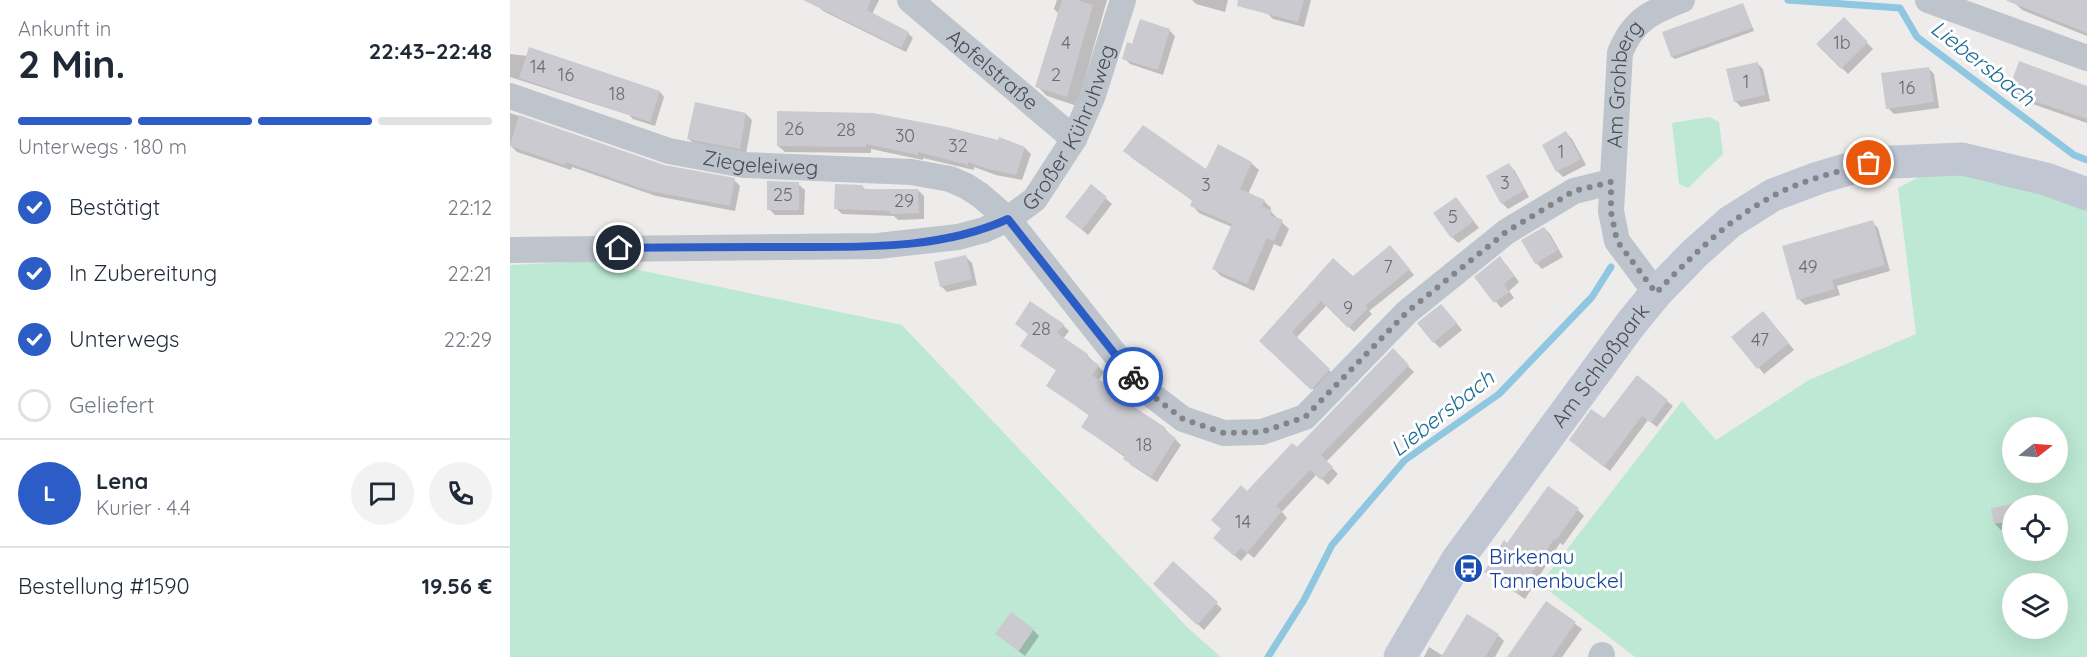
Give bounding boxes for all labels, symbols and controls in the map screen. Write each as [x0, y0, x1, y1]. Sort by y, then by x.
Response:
street label: Am Grohberg [1601, 14, 1648, 149]
water label: Liebersbach [1926, 14, 2041, 112]
text: Ankunft in [18, 16, 111, 41]
street label: Apfelstraße [942, 23, 1044, 115]
house number: 4 [1061, 31, 1071, 54]
house number: 1b [1833, 31, 1851, 54]
text: 22:43–22:48 [369, 37, 492, 65]
text: 2 Min. [18, 39, 125, 88]
street label: Großer Kühruhweg [1017, 41, 1120, 216]
house number: 14 [530, 55, 546, 78]
house number: 16 [558, 63, 574, 86]
house number: 2 [1051, 63, 1061, 86]
house number: 1 [1743, 70, 1749, 93]
house number: 16 [1899, 76, 1915, 99]
house number: 18 [609, 82, 625, 105]
house number: 26 [784, 117, 804, 140]
house number: 28 [836, 118, 856, 141]
house number: 30 [895, 124, 915, 147]
text: Unterwegs · 180 m [18, 134, 187, 159]
house number: 32 [948, 134, 968, 157]
pin [1843, 137, 1894, 188]
house number: 1 [1558, 140, 1564, 163]
street label: Ziegeleiweg [701, 144, 819, 180]
icon: bag [1852, 146, 1885, 179]
house number: 3 [1500, 171, 1510, 194]
house number: 3 [1201, 173, 1211, 196]
house number: 25 [773, 183, 793, 206]
house number: 29 [894, 189, 914, 212]
icon: check [18, 191, 51, 224]
text: Bestätigt [69, 193, 160, 221]
text: 22:12 [448, 195, 492, 220]
house number: 5 [1448, 205, 1458, 228]
pin [593, 222, 644, 273]
icon: home [602, 231, 635, 264]
house number: 7 [1383, 255, 1393, 278]
house number: 49 [1798, 255, 1818, 278]
icon: check [18, 257, 51, 290]
text: In Zubereitung [69, 259, 217, 287]
text: 22:21 [448, 261, 492, 286]
house number: 9 [1343, 296, 1353, 319]
street label: Am Schloßpark [1545, 298, 1654, 432]
house number: 28 [1031, 317, 1051, 340]
icon: check [18, 323, 51, 356]
text: Unterwegs [69, 325, 179, 353]
text: 22:29 [444, 327, 492, 352]
house number: 47 [1751, 328, 1769, 351]
courier [1103, 347, 1163, 407]
icon: bike [1117, 361, 1150, 394]
water label: Liebersbach [1385, 364, 1500, 462]
text: Geliefert [69, 391, 154, 419]
north arrow [2002, 417, 2068, 483]
map controls [2002, 417, 2068, 639]
house number: 18 [1136, 433, 1152, 456]
button: chat [351, 462, 414, 525]
button: phone [429, 462, 492, 525]
text: Lena [96, 467, 148, 495]
text: L [43, 479, 56, 507]
text: Kurier · 4.4 [96, 495, 191, 520]
button: locate [2002, 495, 2068, 561]
house number: 14 [1235, 510, 1251, 533]
place label: Birkenau Tannenbuckel [1489, 543, 1624, 593]
bus stop icon: Birkenau Tannenbuckel [1452, 553, 1484, 585]
text: Bestellung #1590 [18, 572, 190, 600]
text: 19.56 € [422, 572, 492, 600]
button: layers [2002, 573, 2068, 639]

